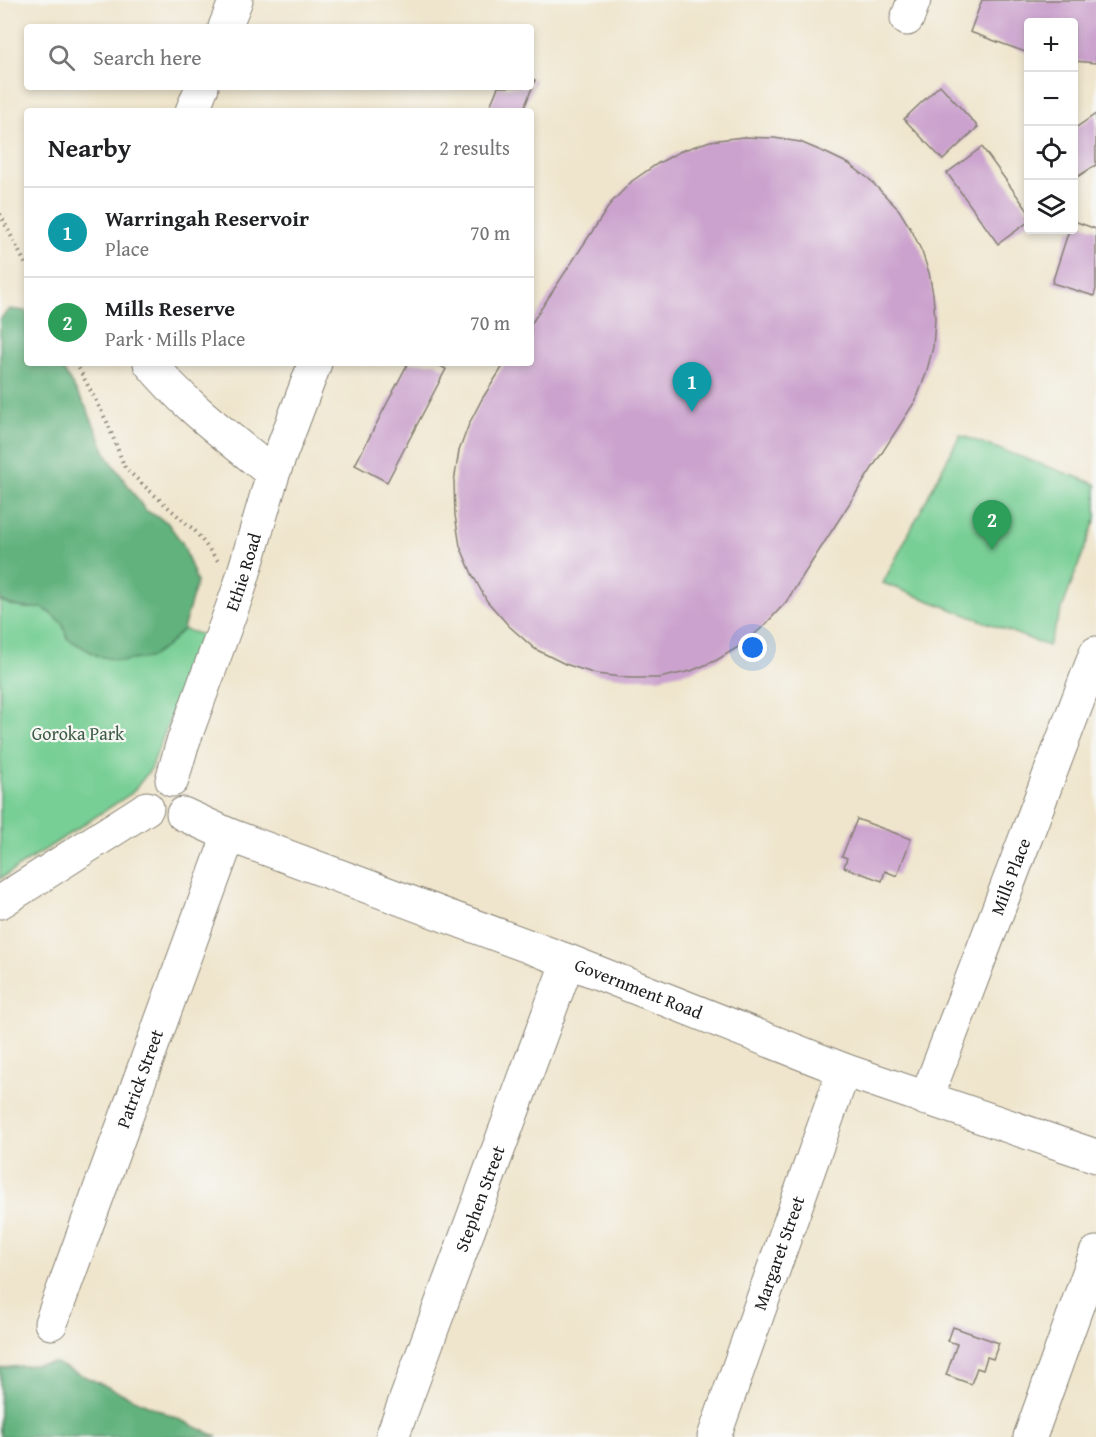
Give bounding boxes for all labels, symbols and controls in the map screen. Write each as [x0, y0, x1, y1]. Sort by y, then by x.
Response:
map controls [1024, 18, 1078, 234]
button: + [1024, 18, 1078, 72]
search box [24, 24, 534, 90]
icon: search [45, 41, 78, 74]
text: Search here [93, 41, 202, 73]
button: − [1024, 72, 1078, 126]
button: locate [1024, 126, 1078, 180]
text: Nearby [48, 128, 131, 167]
text: 2 results [439, 133, 510, 162]
button: layers [1024, 180, 1078, 234]
text: Warringah Reservoir [105, 202, 309, 234]
text: 1 [62, 218, 73, 247]
text: 70 m [470, 218, 510, 247]
text: Place [105, 234, 149, 263]
text: Mills Reserve [105, 292, 235, 324]
text: 2 [62, 308, 73, 337]
text: 70 m [470, 308, 510, 337]
text: Park · Mills Place [105, 324, 245, 353]
pin: 1 [672, 362, 712, 412]
pin: 2 [972, 500, 1012, 550]
street label: Ethie Road [218, 529, 268, 615]
your location [738, 633, 767, 662]
park label: Goroka Park [32, 720, 125, 747]
street label: Mills Place [983, 834, 1037, 919]
street label: Government Road [571, 951, 707, 1026]
street label: Patrick Street [109, 1025, 170, 1132]
street label: Stephen Street [448, 1141, 512, 1256]
street label: Margaret Street [746, 1191, 812, 1314]

